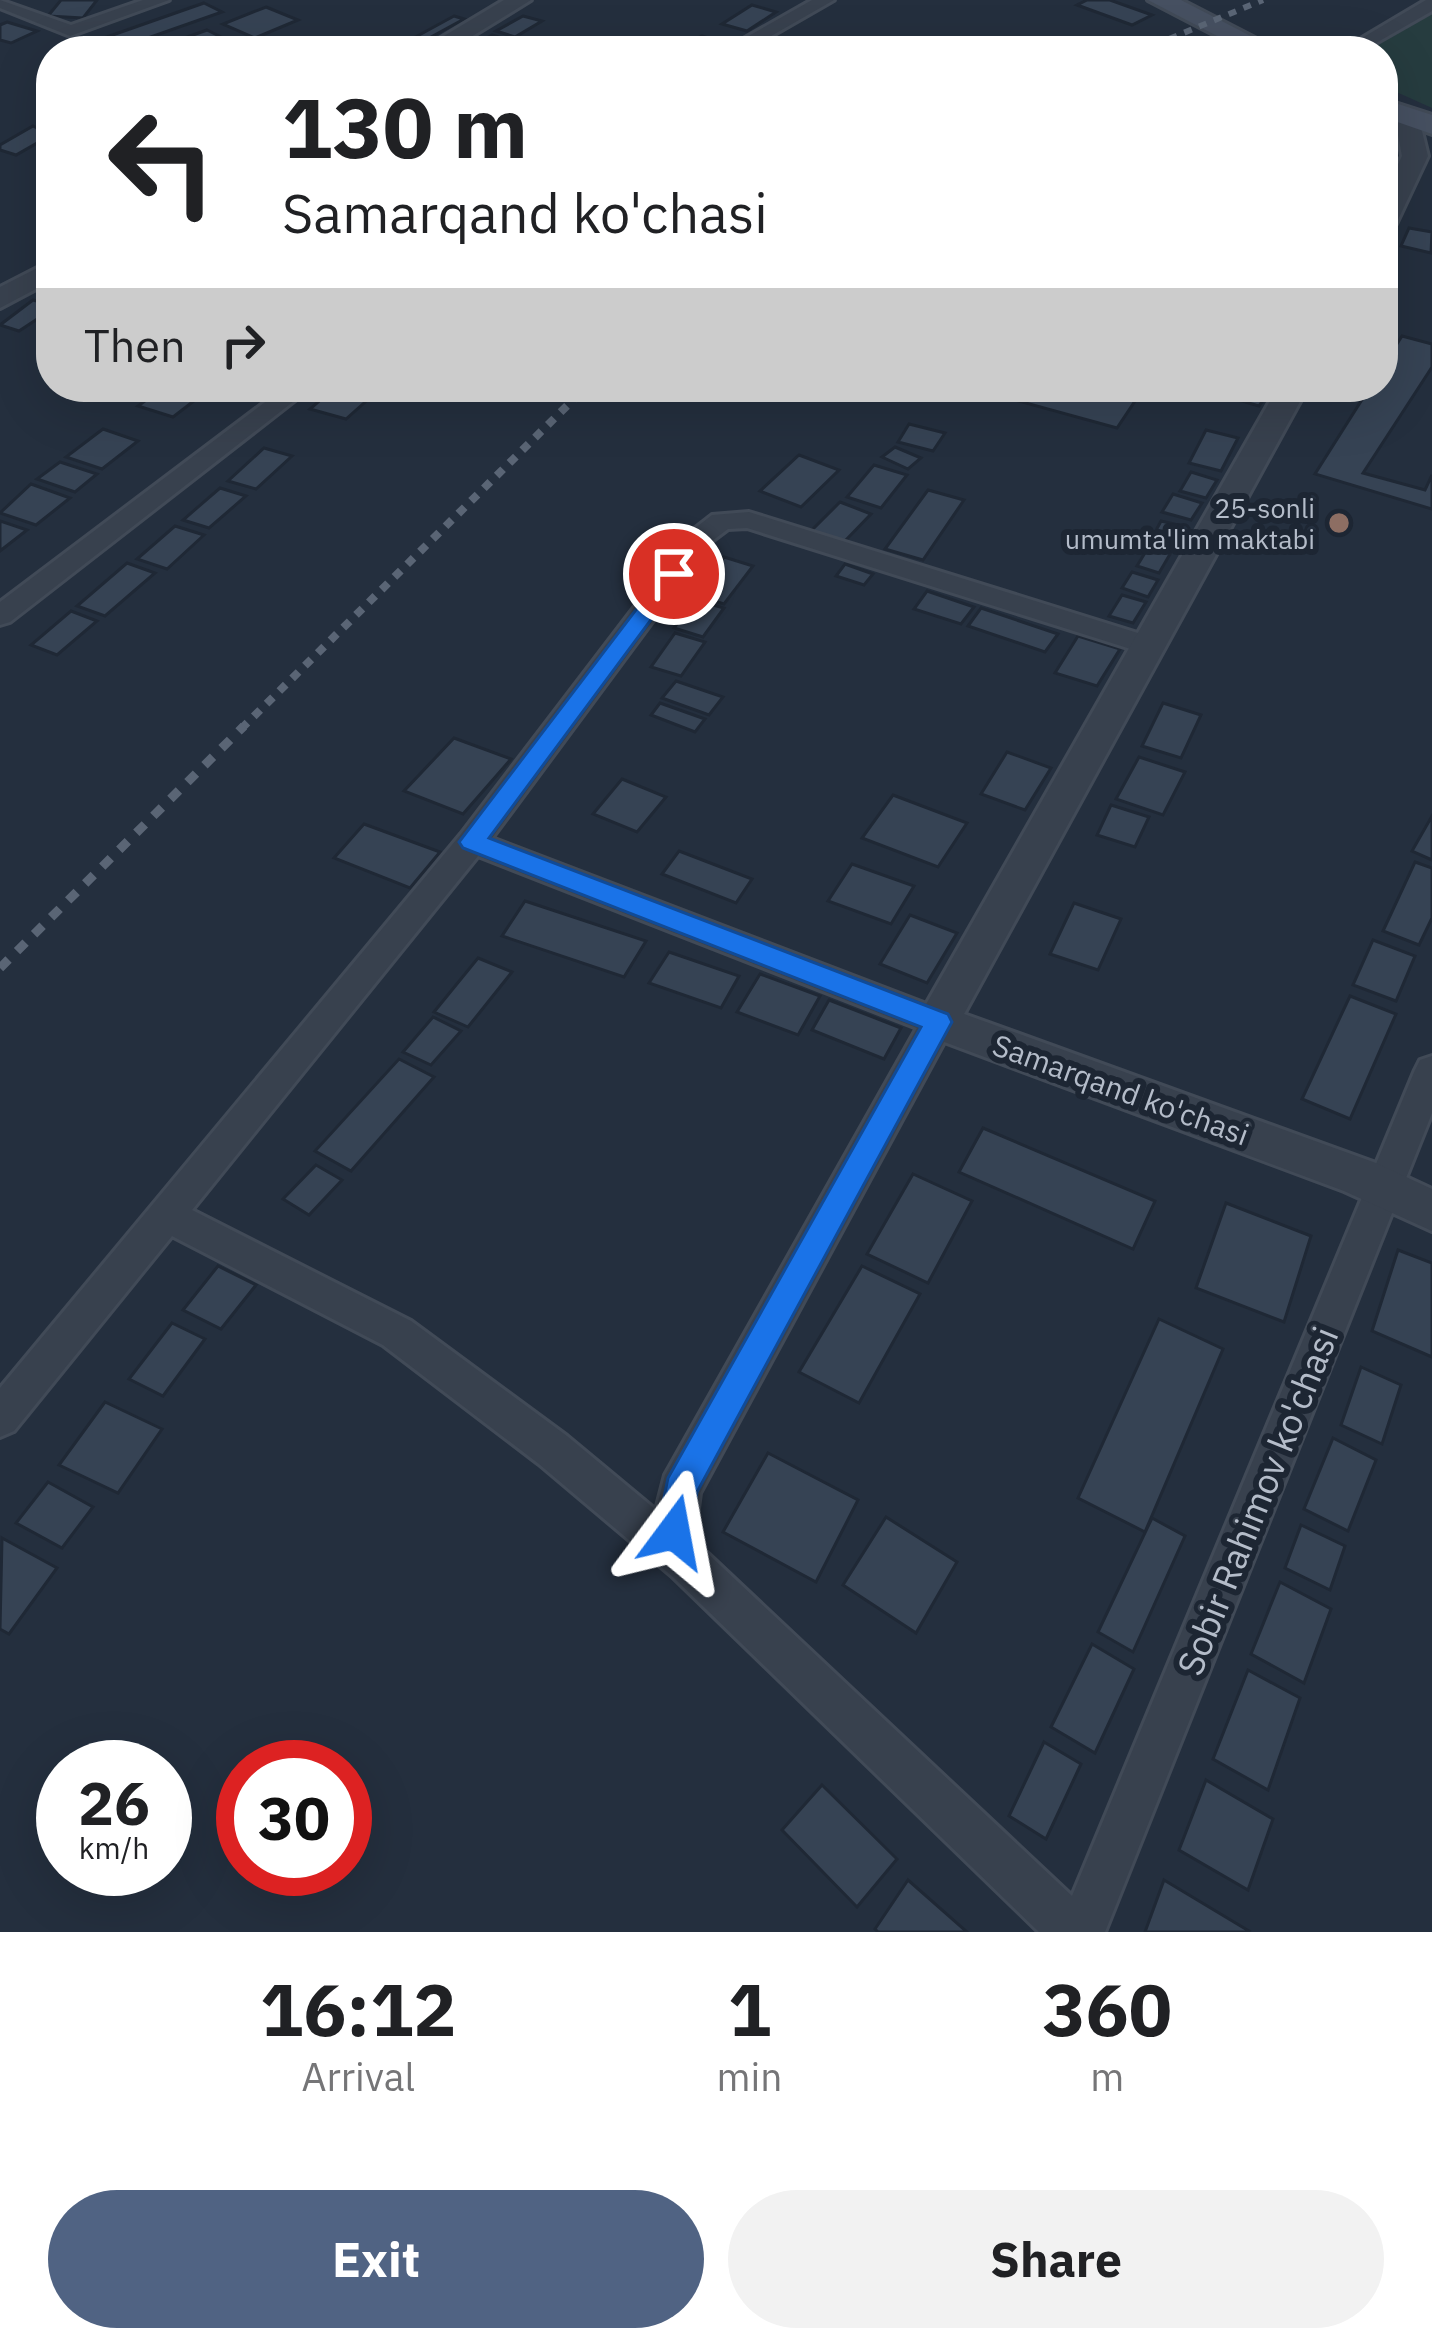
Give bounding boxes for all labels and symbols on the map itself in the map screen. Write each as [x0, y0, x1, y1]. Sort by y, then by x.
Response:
place label: 25-sonli umumta'lim maktabi [1065, 490, 1315, 556]
marker: 25-sonli umumta'lim maktabi [1326, 510, 1352, 536]
pin [623, 523, 725, 625]
street label: Samarqand ko'chasi [988, 1025, 1254, 1153]
street label: Sobir Rahimov ko'chasi [1166, 1320, 1348, 1682]
position arrow [611, 1469, 737, 1595]
speed limit sign: 30 [216, 1740, 372, 1896]

